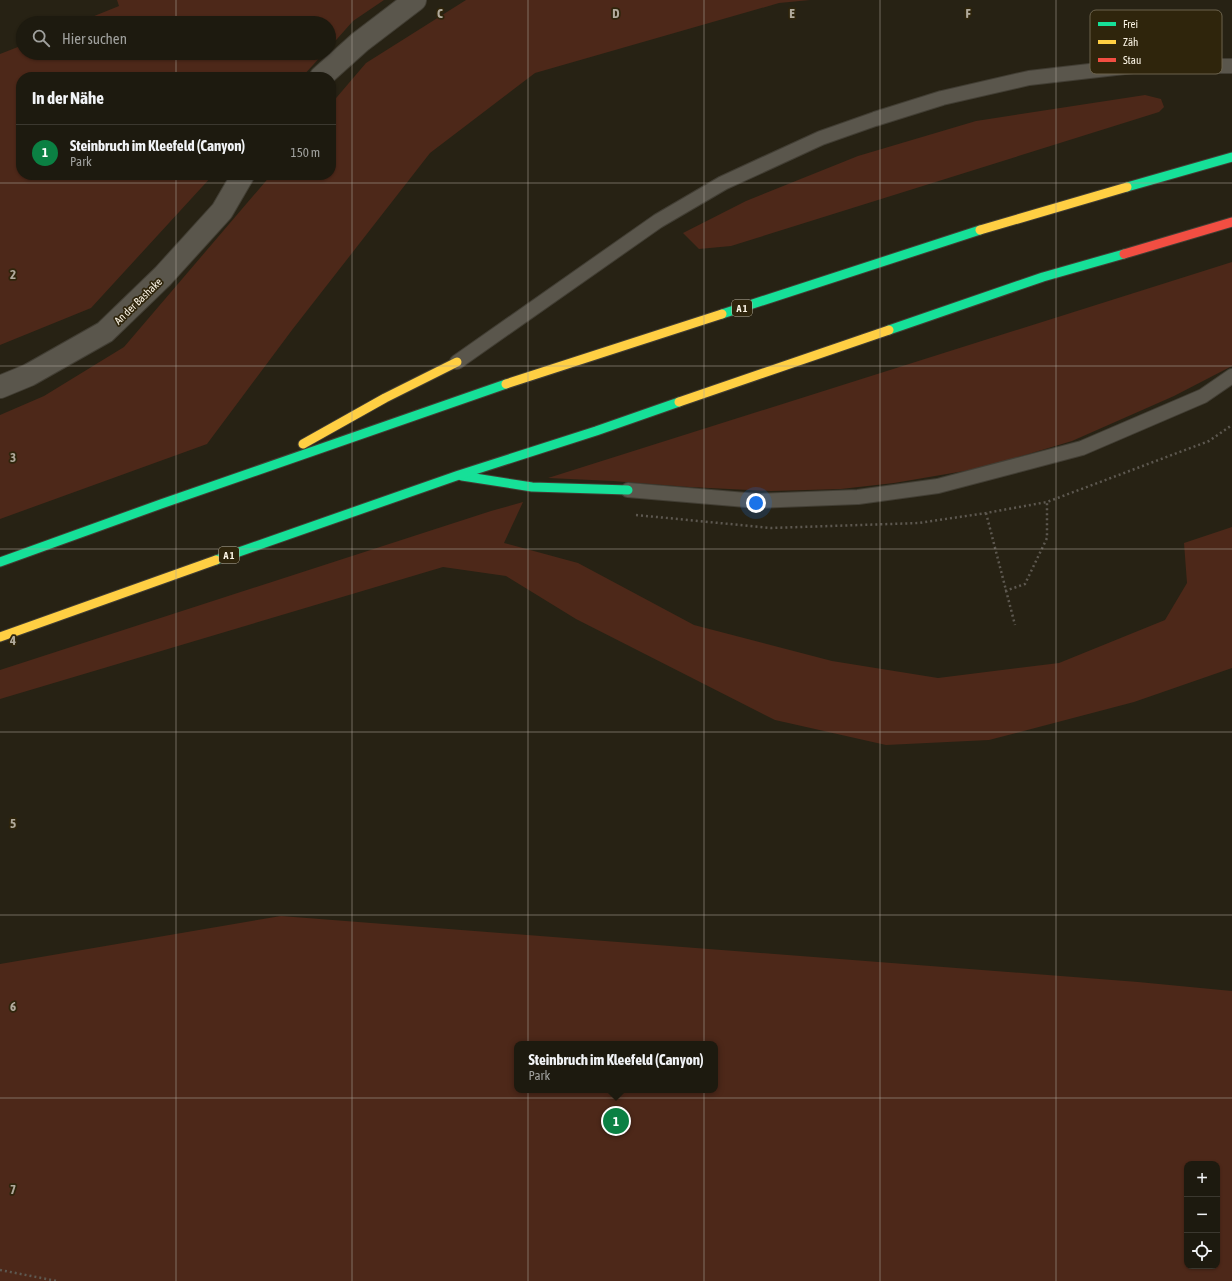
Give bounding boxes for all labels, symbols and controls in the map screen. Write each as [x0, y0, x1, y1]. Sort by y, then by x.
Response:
text: C [437, 6, 443, 21]
text: D [612, 6, 620, 21]
text: E [789, 6, 795, 21]
text: F [965, 6, 971, 21]
legend [1090, 10, 1222, 74]
search box [16, 16, 336, 60]
text: Frei [1123, 18, 1138, 30]
icon: search [30, 27, 52, 49]
text: Hier suchen [62, 30, 127, 47]
text: Zäh [1123, 36, 1138, 48]
text: Stau [1123, 54, 1141, 66]
text: In der Nähe [32, 88, 104, 108]
text: Steinbruch im Kleefeld (Canyon) [70, 137, 245, 154]
text: 1 [42, 145, 48, 160]
text: 150 m [291, 145, 320, 160]
text: Park [70, 154, 92, 169]
text: 2 [10, 267, 16, 282]
street label: An der Bashake [112, 275, 164, 327]
road number: A 1 [732, 300, 752, 316]
text: 3 [10, 450, 16, 465]
your location [746, 493, 766, 513]
road number: A 1 [219, 547, 239, 563]
text: 4 [9, 633, 16, 648]
text: 5 [10, 816, 16, 831]
text: 6 [10, 999, 16, 1014]
popup [514, 1041, 718, 1093]
text: Steinbruch im Kleefeld (Canyon) [528, 1051, 704, 1068]
text: Park [528, 1068, 550, 1083]
pin: 1 [603, 1106, 629, 1136]
map controls [1184, 1161, 1220, 1269]
button: + [1184, 1161, 1220, 1197]
text: 7 [10, 1182, 16, 1197]
button: − [1184, 1197, 1220, 1233]
button: locate [1184, 1233, 1220, 1269]

